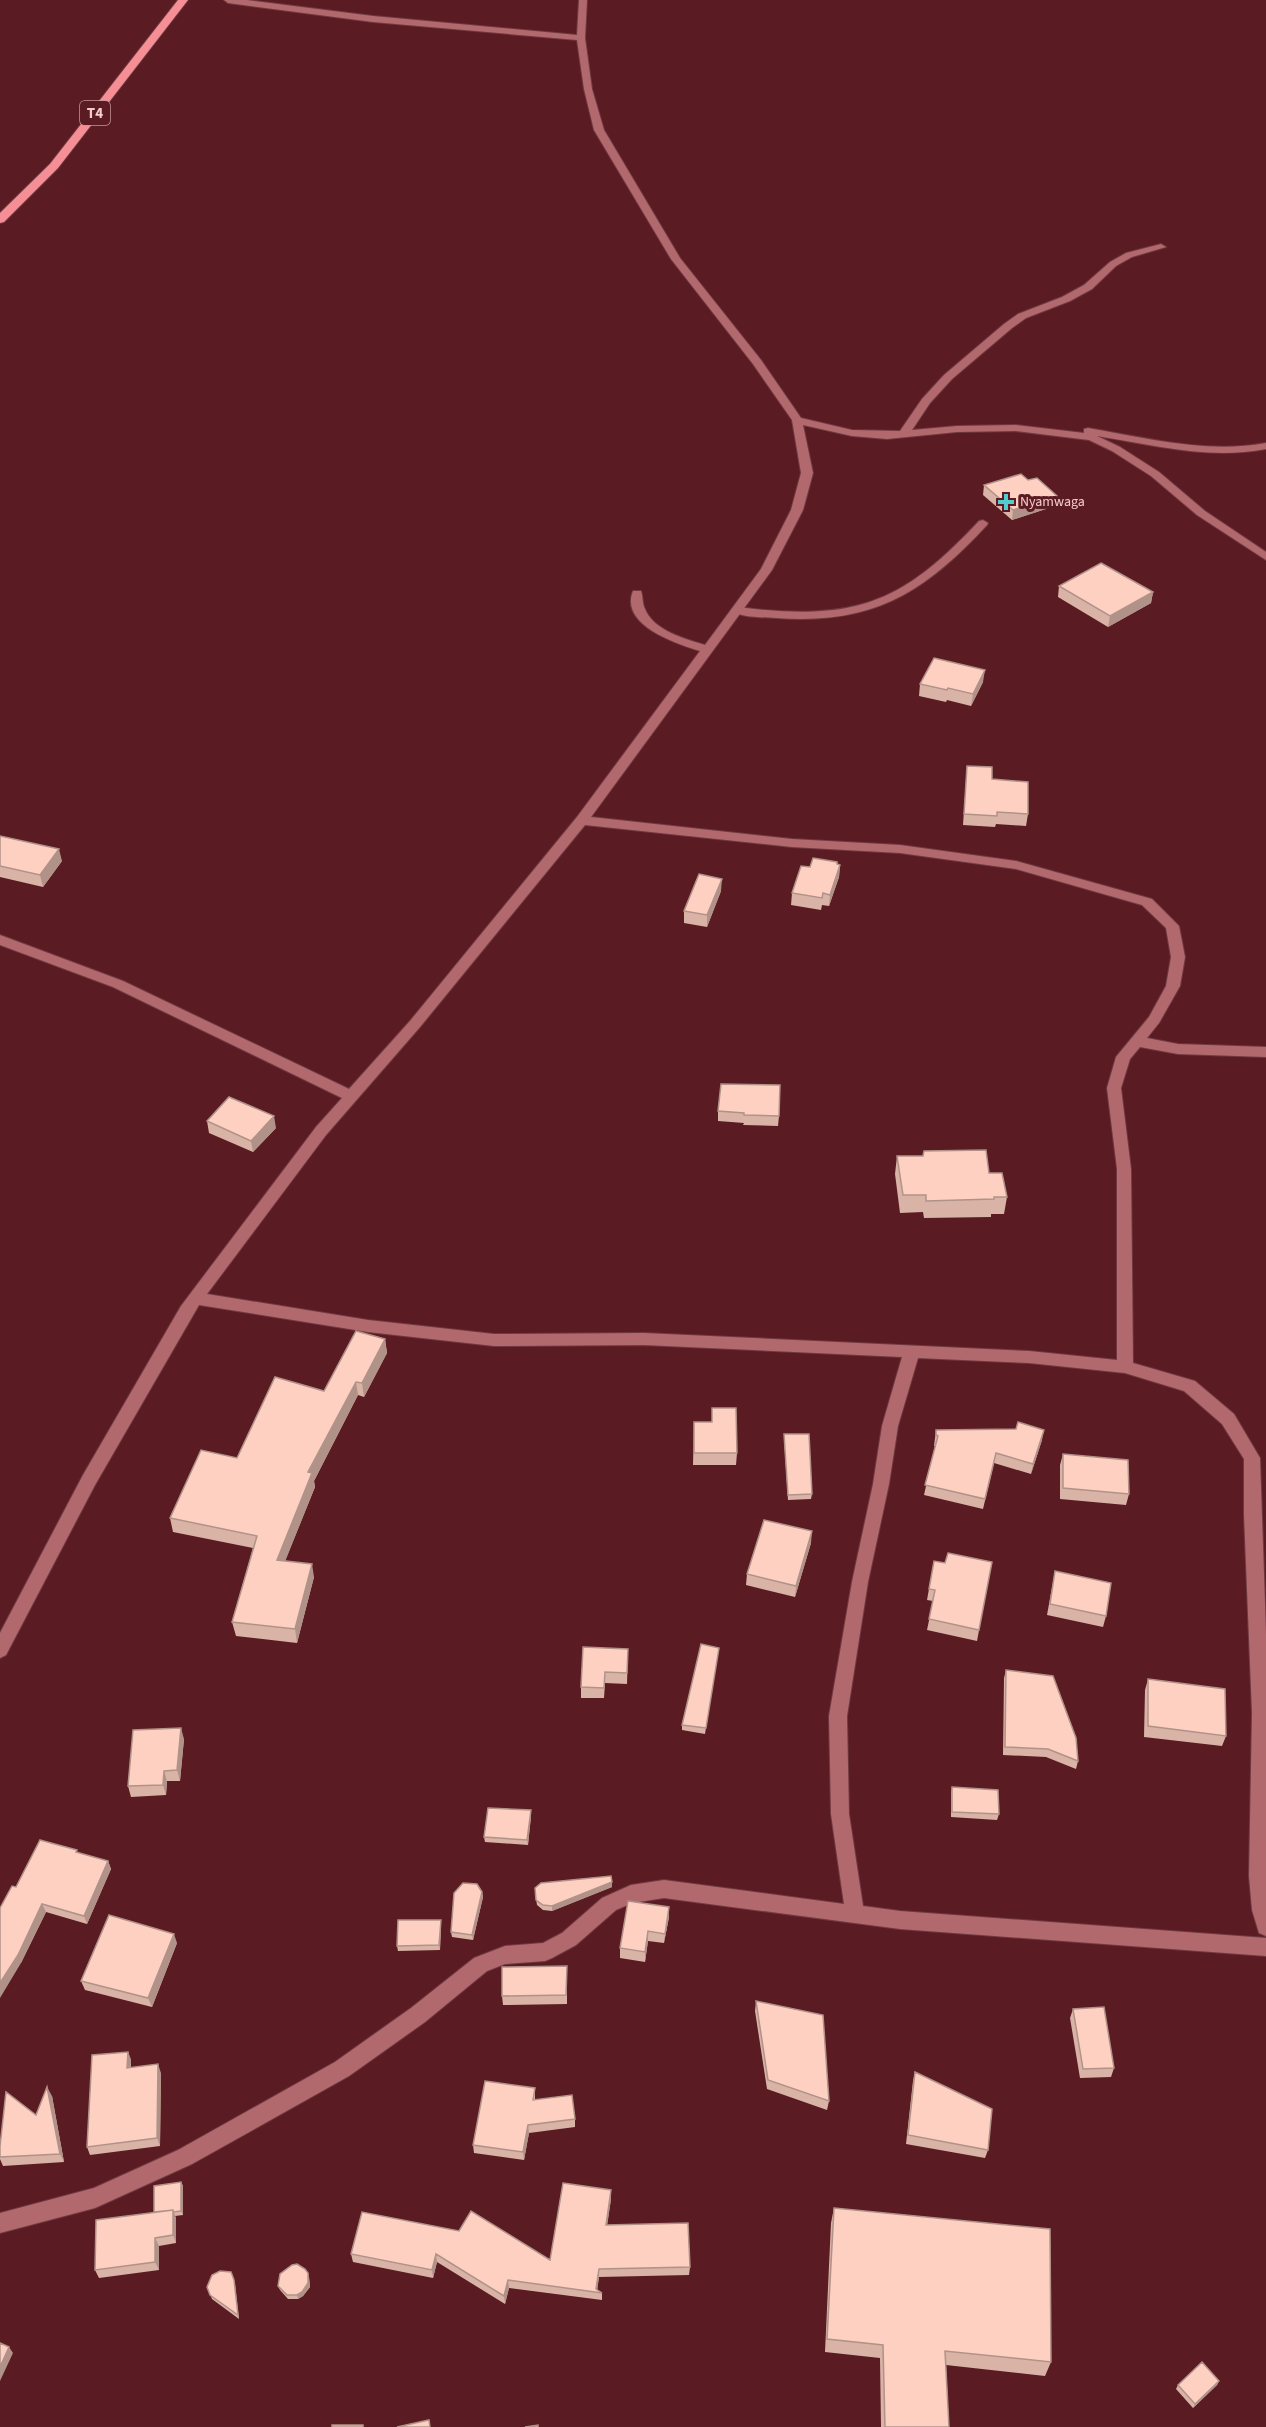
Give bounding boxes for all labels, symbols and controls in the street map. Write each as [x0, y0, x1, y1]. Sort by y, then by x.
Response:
road number: T4 [80, 101, 110, 125]
place label: Nyamwaga [1020, 492, 1085, 512]
marker: Nyamwaga [997, 493, 1015, 511]

